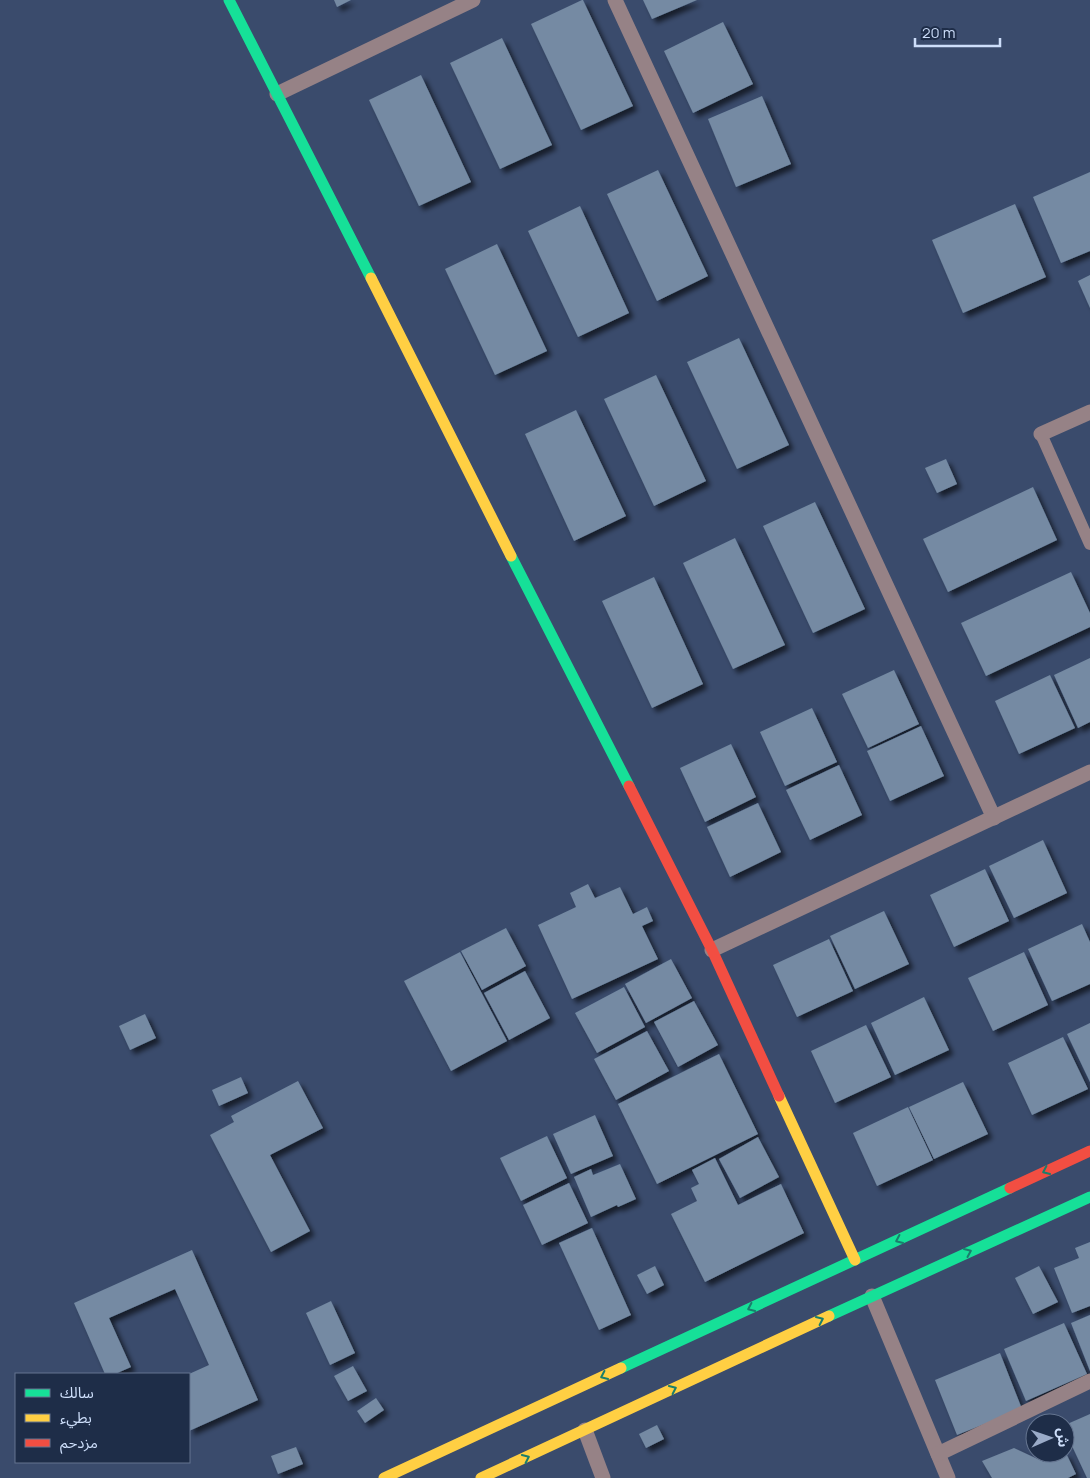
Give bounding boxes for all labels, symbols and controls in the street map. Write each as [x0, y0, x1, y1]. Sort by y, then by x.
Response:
scale bar [915, 15, 1000, 47]
text: 20 m [922, 22, 955, 43]
one-way arrow [1042, 1165, 1051, 1176]
one-way arrow [895, 1234, 904, 1244]
one-way arrow [963, 1248, 972, 1258]
one-way arrow [747, 1302, 756, 1313]
one-way arrow [815, 1316, 824, 1326]
one-way arrow [600, 1370, 609, 1381]
legend [15, 1373, 190, 1463]
text: سالك [60, 1382, 94, 1403]
one-way arrow [668, 1385, 677, 1395]
text: بطيء [60, 1407, 92, 1429]
north arrow [1025, 1413, 1075, 1463]
text: ش [1054, 1428, 1073, 1447]
text: مزدحم [60, 1432, 98, 1454]
one-way arrow [521, 1453, 530, 1464]

